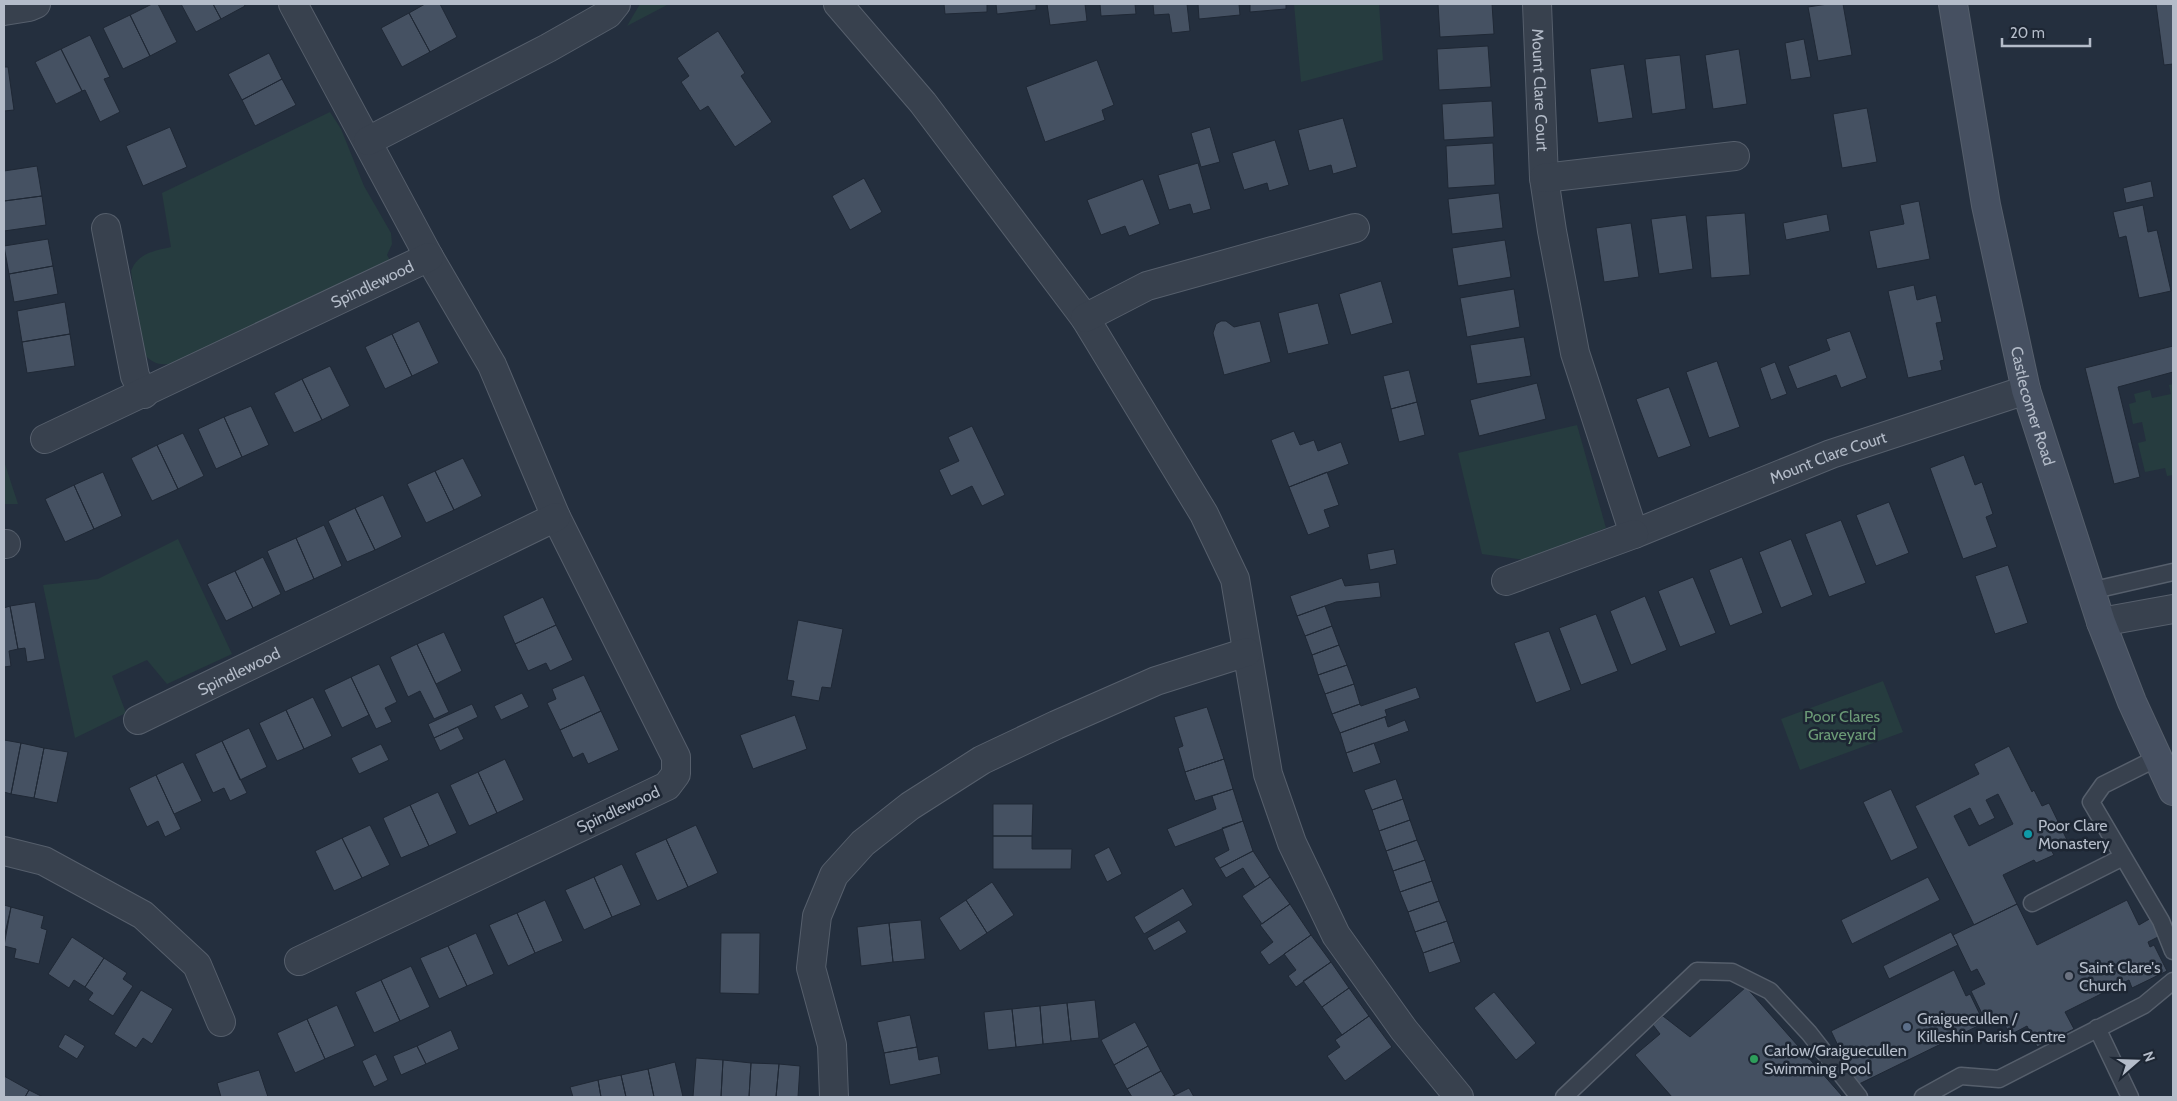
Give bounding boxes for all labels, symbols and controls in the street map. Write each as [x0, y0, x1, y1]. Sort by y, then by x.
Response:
scale bar [2002, 15, 2090, 47]
text: 20 m [2010, 24, 2045, 42]
street label: Mount Clare Court [1528, 28, 1552, 152]
street label: Spindlewood [328, 257, 417, 312]
street label: Castlecomer Road [2007, 345, 2059, 468]
street label: Mount Clare Court [1767, 427, 1890, 488]
street label: Spindlewood [195, 643, 283, 700]
park label: Poor Clares Graveyard [1804, 707, 1880, 744]
street label: Spindlewood [574, 782, 663, 837]
place label: Poor Clare Monastery [2038, 816, 2110, 853]
marker: Poor Clare Monastery [2022, 828, 2034, 840]
place label: Saint Clare's Church [2079, 958, 2161, 995]
marker: Saint Clare's Church [2063, 970, 2075, 982]
place label: Graiguecullen / Killeshin Parish Centre [1917, 1009, 2066, 1046]
marker: Graiguecullen / Killeshin Parish Centre [1901, 1021, 1913, 1033]
north arrow [2112, 1036, 2162, 1086]
place label: Carlow/Graiguecullen Swimming Pool [1764, 1041, 1907, 1078]
text: N [2139, 1049, 2159, 1064]
marker: Carlow/Graiguecullen Swimming Pool [1748, 1053, 1760, 1065]

